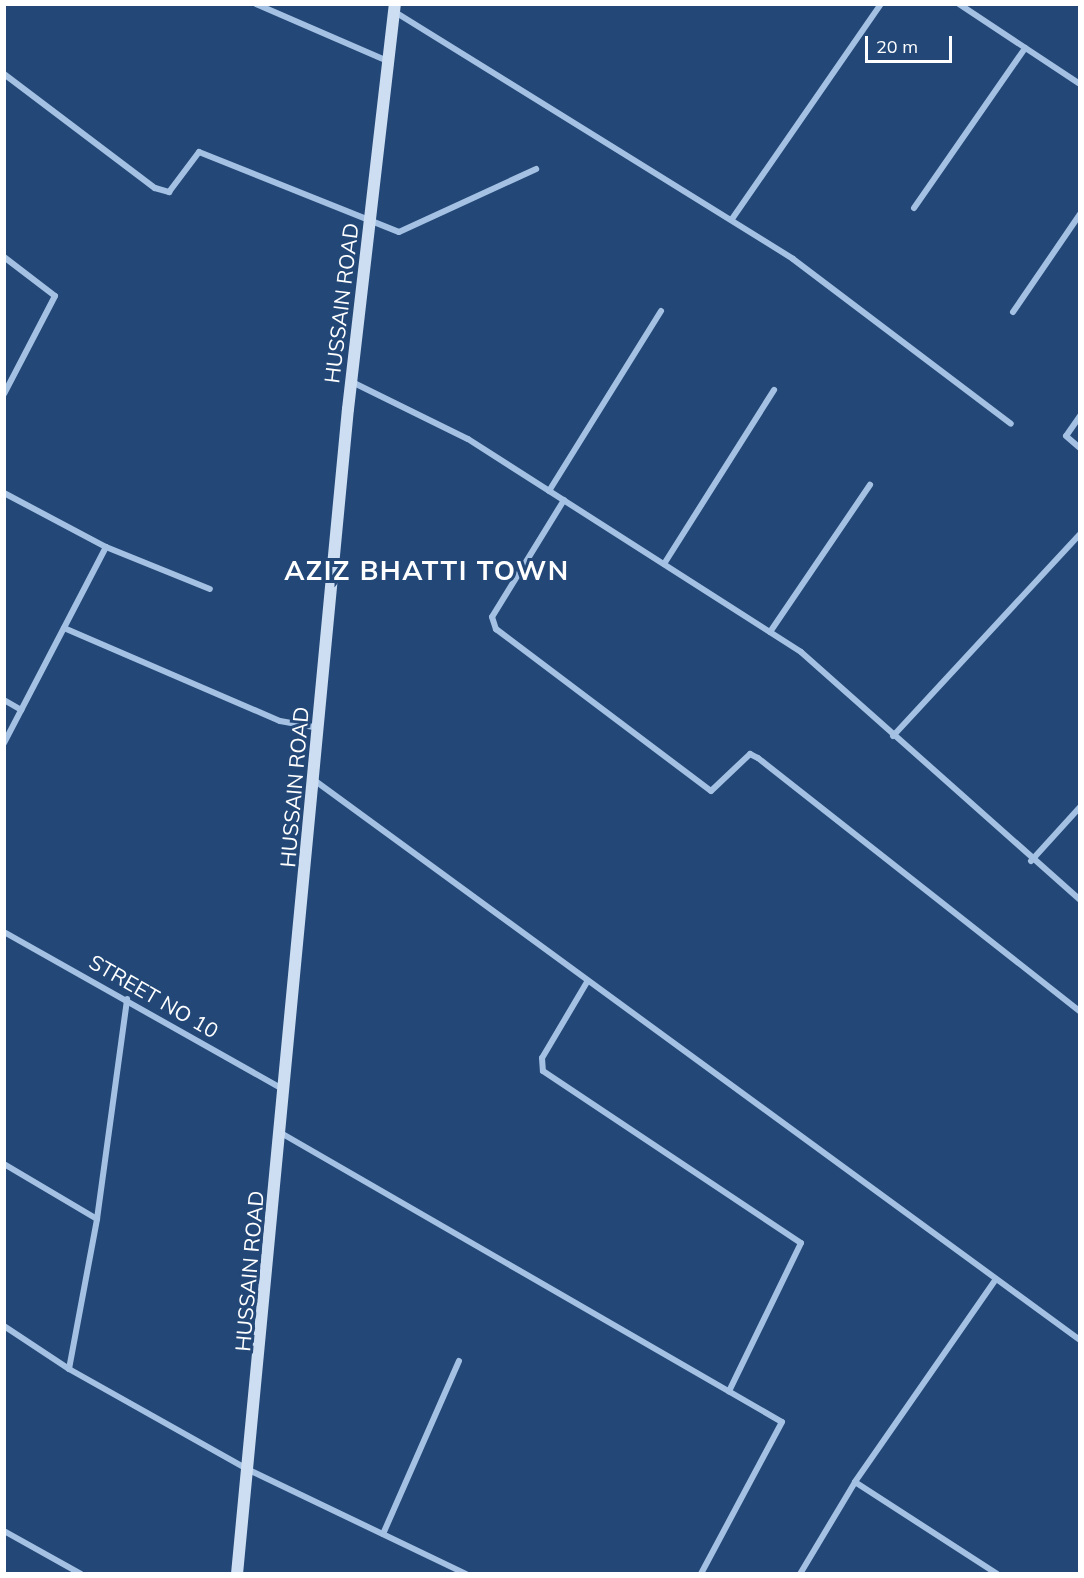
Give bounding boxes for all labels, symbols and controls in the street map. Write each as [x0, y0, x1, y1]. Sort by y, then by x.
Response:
scale bar [868, 24, 955, 62]
text: 20 m [876, 35, 918, 58]
street label: HUSSAIN ROAD [319, 222, 363, 384]
district label: AZIZ BHATTI TOWN [284, 555, 570, 587]
street label: HUSSAIN ROAD [274, 706, 314, 868]
street label: STREET NO 10 [85, 949, 223, 1043]
street label: HUSSAIN ROAD [229, 1190, 269, 1352]

